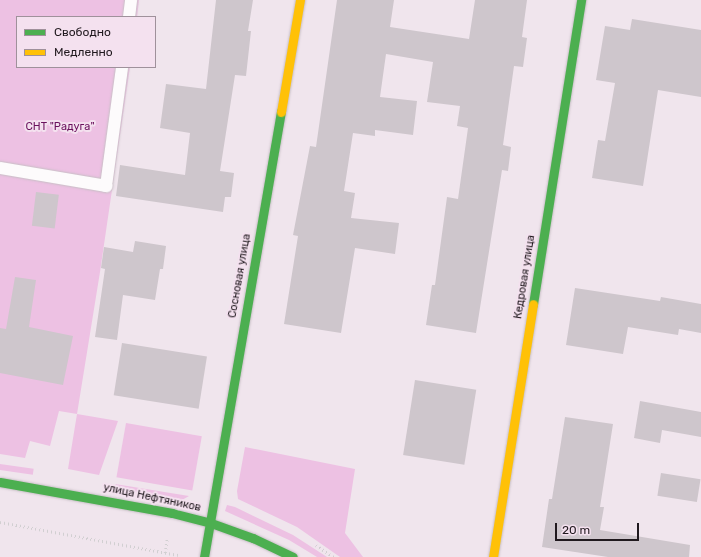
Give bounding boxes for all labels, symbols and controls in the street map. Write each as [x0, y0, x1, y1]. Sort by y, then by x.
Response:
legend [16, 16, 156, 68]
text: Свободно [54, 25, 111, 39]
text: Медленно [54, 45, 113, 59]
park label: СНТ "Радуга" [25, 120, 95, 134]
street label: Сосновая улица [226, 233, 254, 319]
street label: Кедровая улица [512, 234, 538, 320]
street label: улица Нефтяников [102, 481, 202, 515]
scale bar [557, 515, 641, 541]
text: 20 m [562, 523, 590, 537]

